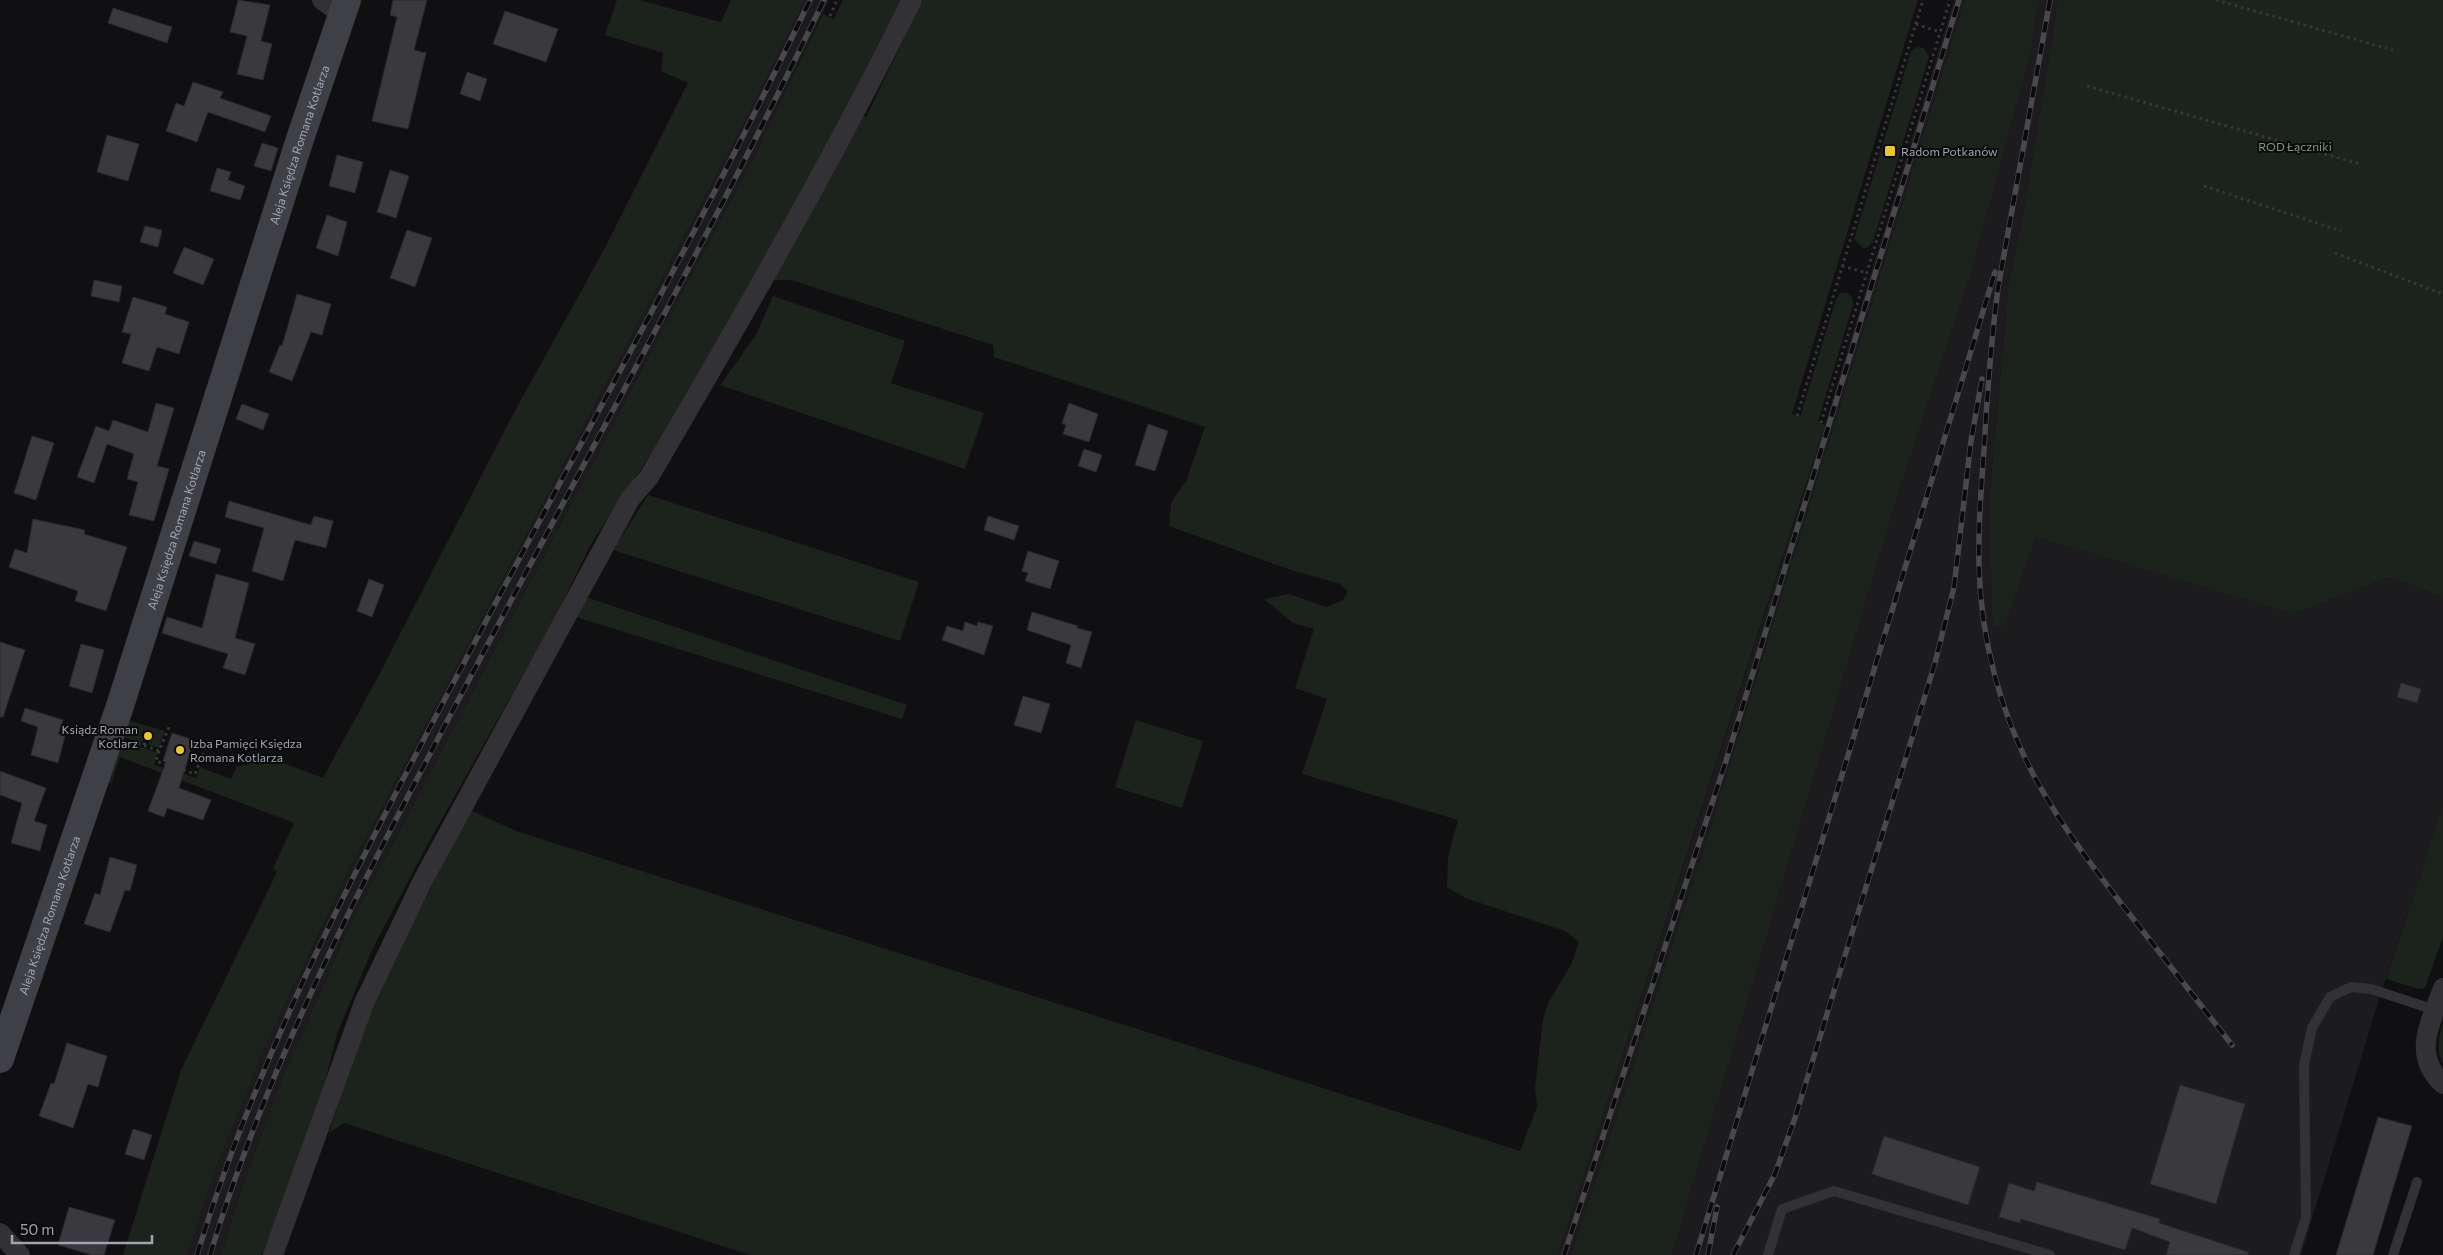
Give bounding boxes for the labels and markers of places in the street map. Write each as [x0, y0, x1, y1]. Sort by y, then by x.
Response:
marker: Radom Potkanów [1883, 144, 1897, 158]
place label: Radom Potkanów [1901, 144, 1998, 158]
place label: Ksiądz Roman Kotlarz [61, 722, 138, 750]
marker: Ksiądz Roman Kotlarz [142, 730, 154, 742]
place label: Izba Pamięci Księdza Romana Kotlarza [190, 736, 302, 764]
marker: Izba Pamięci Księdza Romana Kotlarza [174, 744, 186, 756]

